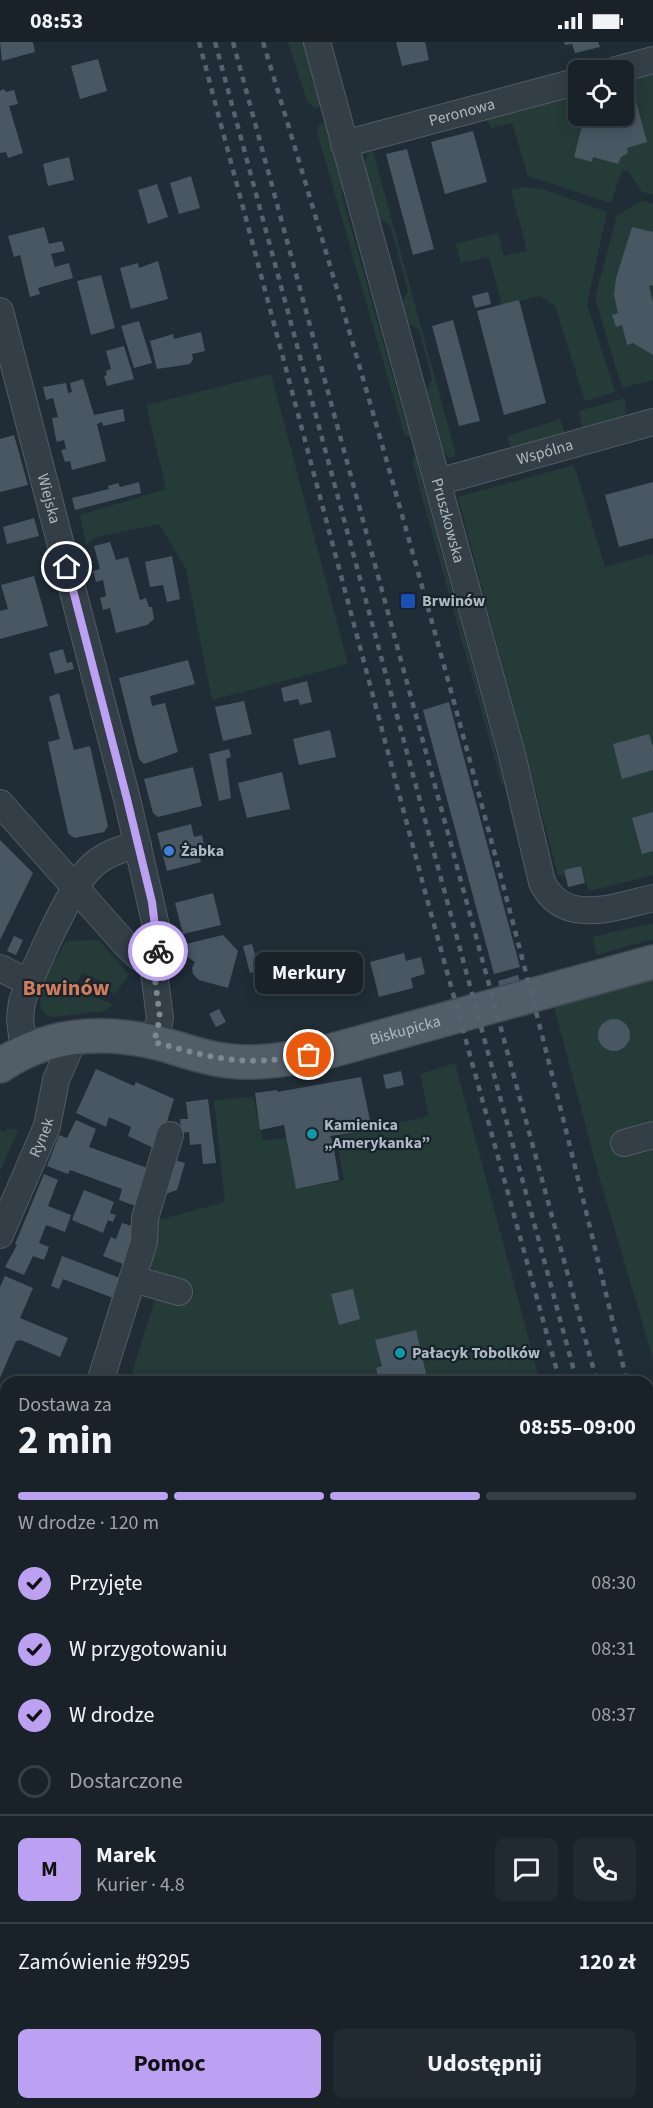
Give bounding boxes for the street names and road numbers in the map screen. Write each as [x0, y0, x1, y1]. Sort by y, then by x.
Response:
street label: Peronowa [426, 93, 497, 132]
street label: Wspólna [514, 434, 576, 471]
street label: Wiejska [32, 471, 66, 526]
street label: Pruszkowska [426, 475, 470, 565]
street label: Biskupicka [367, 1010, 443, 1050]
street label: Rynek [24, 1116, 59, 1161]

